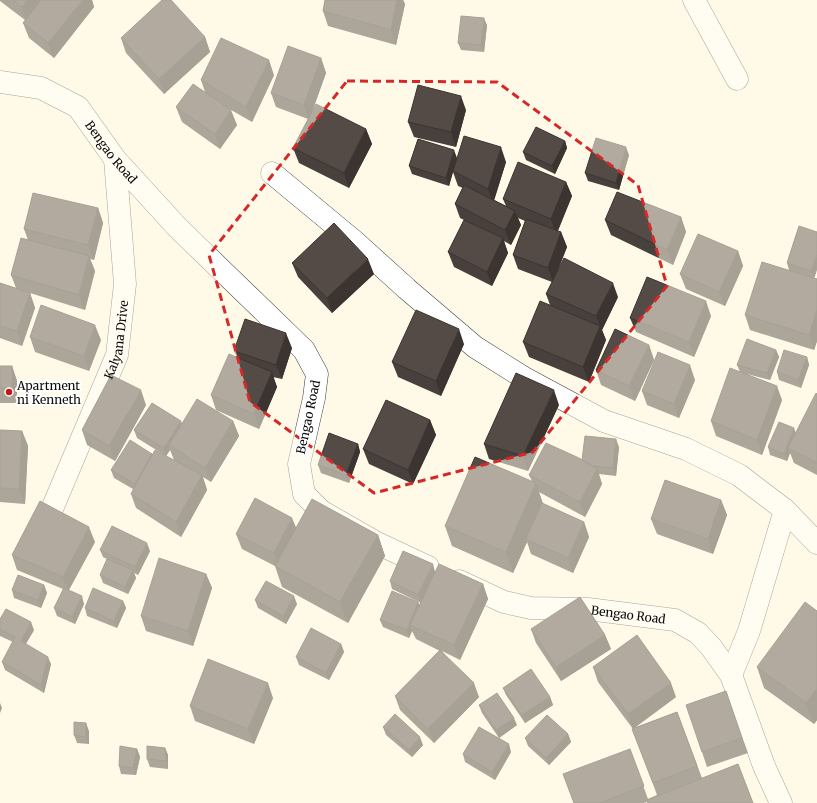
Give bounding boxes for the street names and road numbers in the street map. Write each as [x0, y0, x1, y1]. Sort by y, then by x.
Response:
street label: Bengao Road [83, 118, 141, 186]
street label: Kalyana Drive [100, 299, 131, 381]
street label: Bengao Road [293, 379, 323, 455]
street label: Bengao Road [590, 602, 667, 626]

